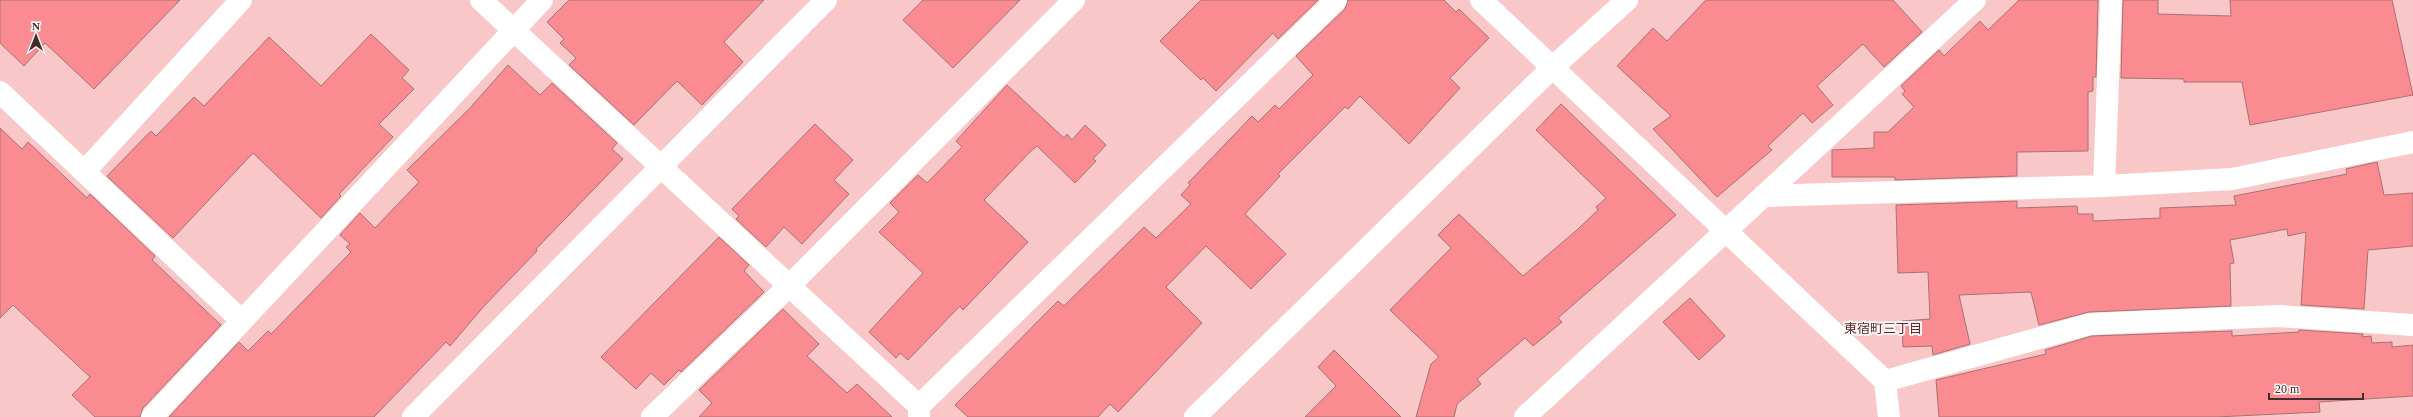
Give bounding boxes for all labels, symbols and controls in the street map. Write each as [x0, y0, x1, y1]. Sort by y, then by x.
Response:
north arrow [16, 16, 56, 56]
text: N [32, 20, 40, 32]
district label: 東宿町三丁目 [1844, 321, 1922, 336]
scale bar [2269, 375, 2363, 401]
text: 20 m [2275, 382, 2300, 396]

